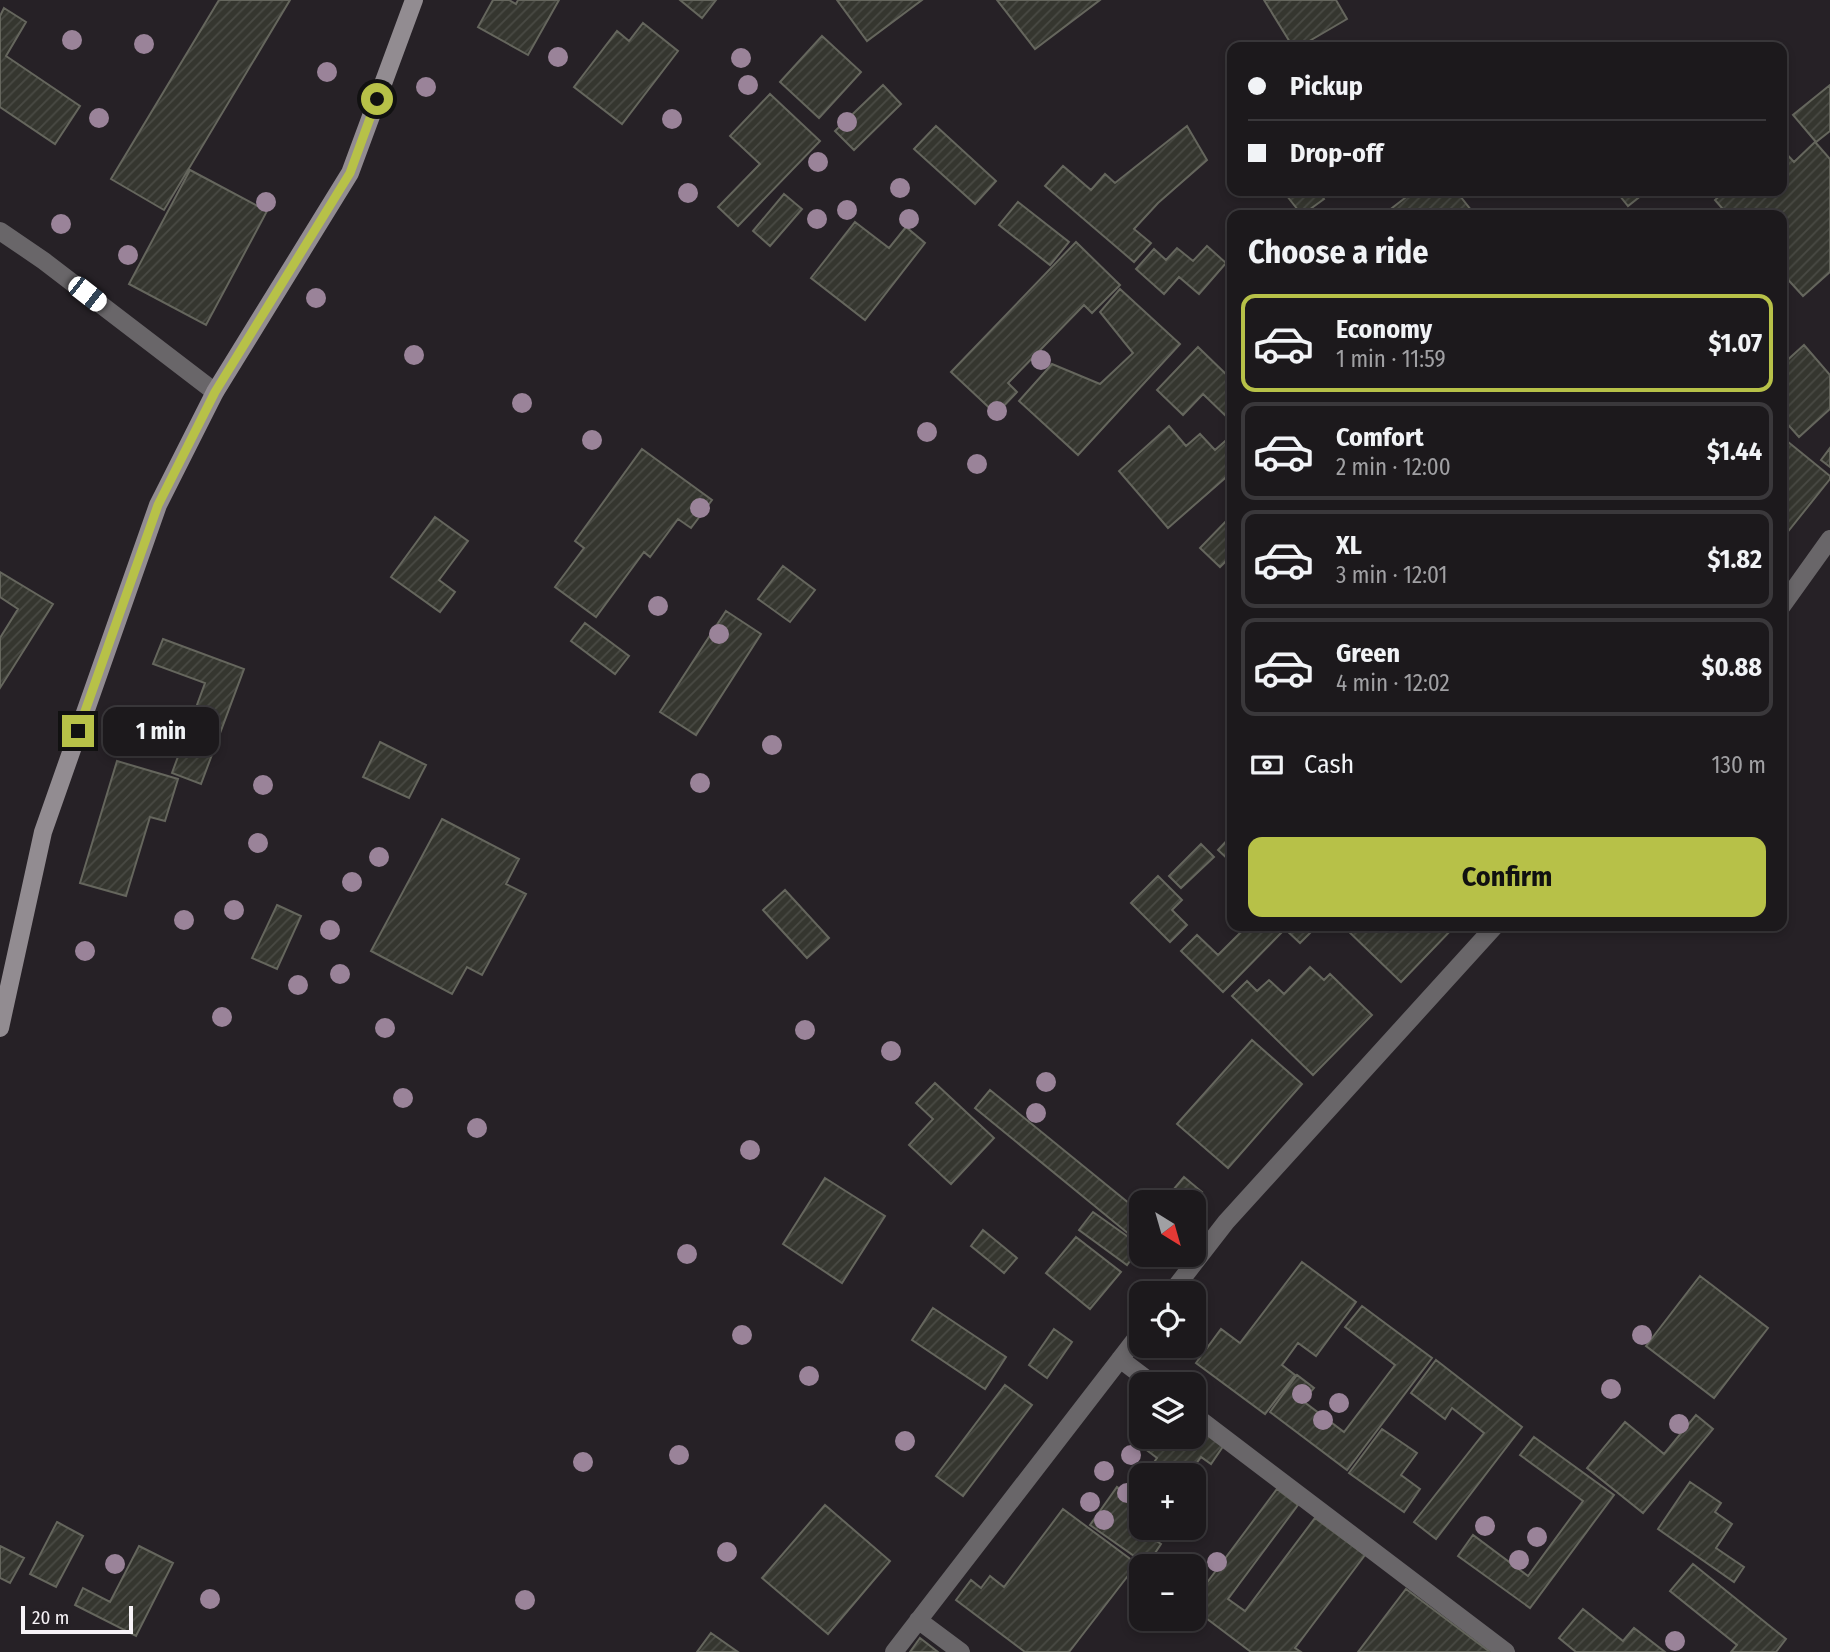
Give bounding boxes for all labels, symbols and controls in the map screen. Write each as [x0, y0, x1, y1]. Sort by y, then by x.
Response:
text: Pickup [1290, 71, 1363, 102]
route start [361, 83, 393, 115]
text: Drop-off [1290, 138, 1383, 169]
text: Choose a ride [1248, 233, 1429, 271]
car [64, 273, 111, 315]
icon: car [1252, 312, 1315, 375]
text: Economy [1336, 314, 1432, 345]
text: $1.07 [1709, 328, 1762, 359]
text: 1 min · 11:59 [1336, 345, 1446, 373]
icon: car [1252, 420, 1315, 483]
text: Comfort [1336, 422, 1424, 453]
text: $1.44 [1707, 436, 1762, 467]
text: 2 min · 12:00 [1336, 453, 1451, 481]
icon: car [1252, 528, 1315, 591]
text: XL [1336, 530, 1362, 561]
text: $1.82 [1707, 544, 1762, 575]
text: 3 min · 12:01 [1336, 561, 1447, 589]
icon: car [1252, 636, 1315, 699]
text: Green [1336, 638, 1400, 669]
text: $0.88 [1701, 652, 1762, 683]
text: 4 min · 12:02 [1336, 669, 1450, 697]
callout: 1 min [102, 706, 218, 756]
route end [62, 715, 94, 747]
text: 1 min [136, 717, 186, 745]
icon: cash [1248, 746, 1286, 784]
text: Cash [1304, 749, 1354, 780]
text: 130 m [1712, 751, 1766, 779]
button: Confirm [1248, 837, 1766, 917]
north arrow [1129, 1190, 1206, 1267]
map controls [1129, 1190, 1206, 1631]
button: locate [1129, 1281, 1206, 1358]
button: layers [1129, 1372, 1206, 1449]
button: + [1129, 1463, 1206, 1540]
button: − [1129, 1554, 1206, 1631]
scale bar [21, 1603, 133, 1635]
text: 20 m [32, 1606, 69, 1629]

